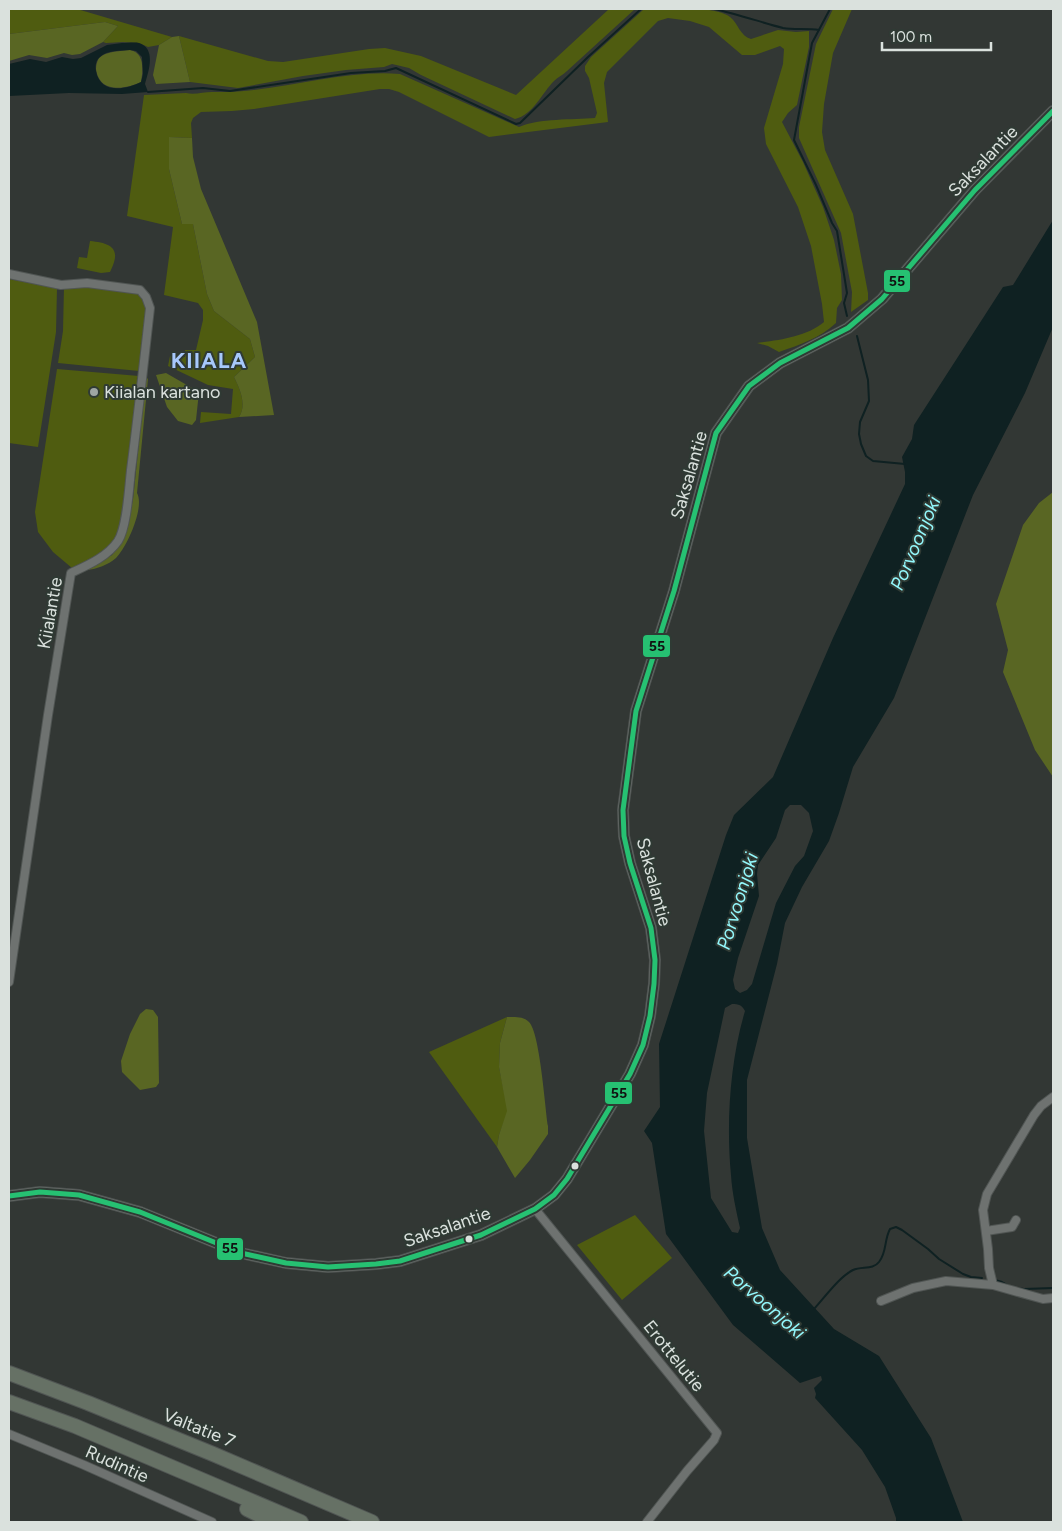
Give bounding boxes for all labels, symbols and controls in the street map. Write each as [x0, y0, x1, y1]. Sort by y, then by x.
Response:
scale bar [882, 20, 991, 52]
text: 100 m [890, 28, 932, 46]
street label: Saksalantie [944, 121, 1022, 201]
line badge: 55 [883, 269, 911, 293]
text: 55 [889, 273, 905, 290]
district label: KIIALA [171, 347, 247, 374]
place label: Kiialan kartano [104, 381, 220, 403]
marker: Kiialan kartano [88, 386, 100, 398]
street label: Saksalantie [666, 428, 712, 522]
water label: Porvoonjoki [885, 492, 946, 594]
street label: Kiialantie [33, 575, 67, 651]
line badge: 55 [642, 634, 671, 658]
text: 55 [649, 638, 665, 655]
street label: Saksalantie [632, 835, 676, 929]
water label: Porvoonjoki [712, 849, 763, 952]
line badge: 55 [604, 1081, 633, 1105]
text: 55 [611, 1085, 627, 1102]
unlabelled marker [570, 1161, 580, 1171]
street label: Saksalantie [401, 1202, 494, 1252]
unlabelled marker [464, 1234, 474, 1244]
line badge: 55 [216, 1237, 244, 1261]
text: 55 [222, 1240, 238, 1257]
water label: Porvoonjoki [719, 1261, 810, 1344]
street label: Erottelutie [639, 1316, 710, 1396]
street label: Valtatie 7 [160, 1404, 239, 1453]
street label: Rudintie [82, 1440, 152, 1488]

